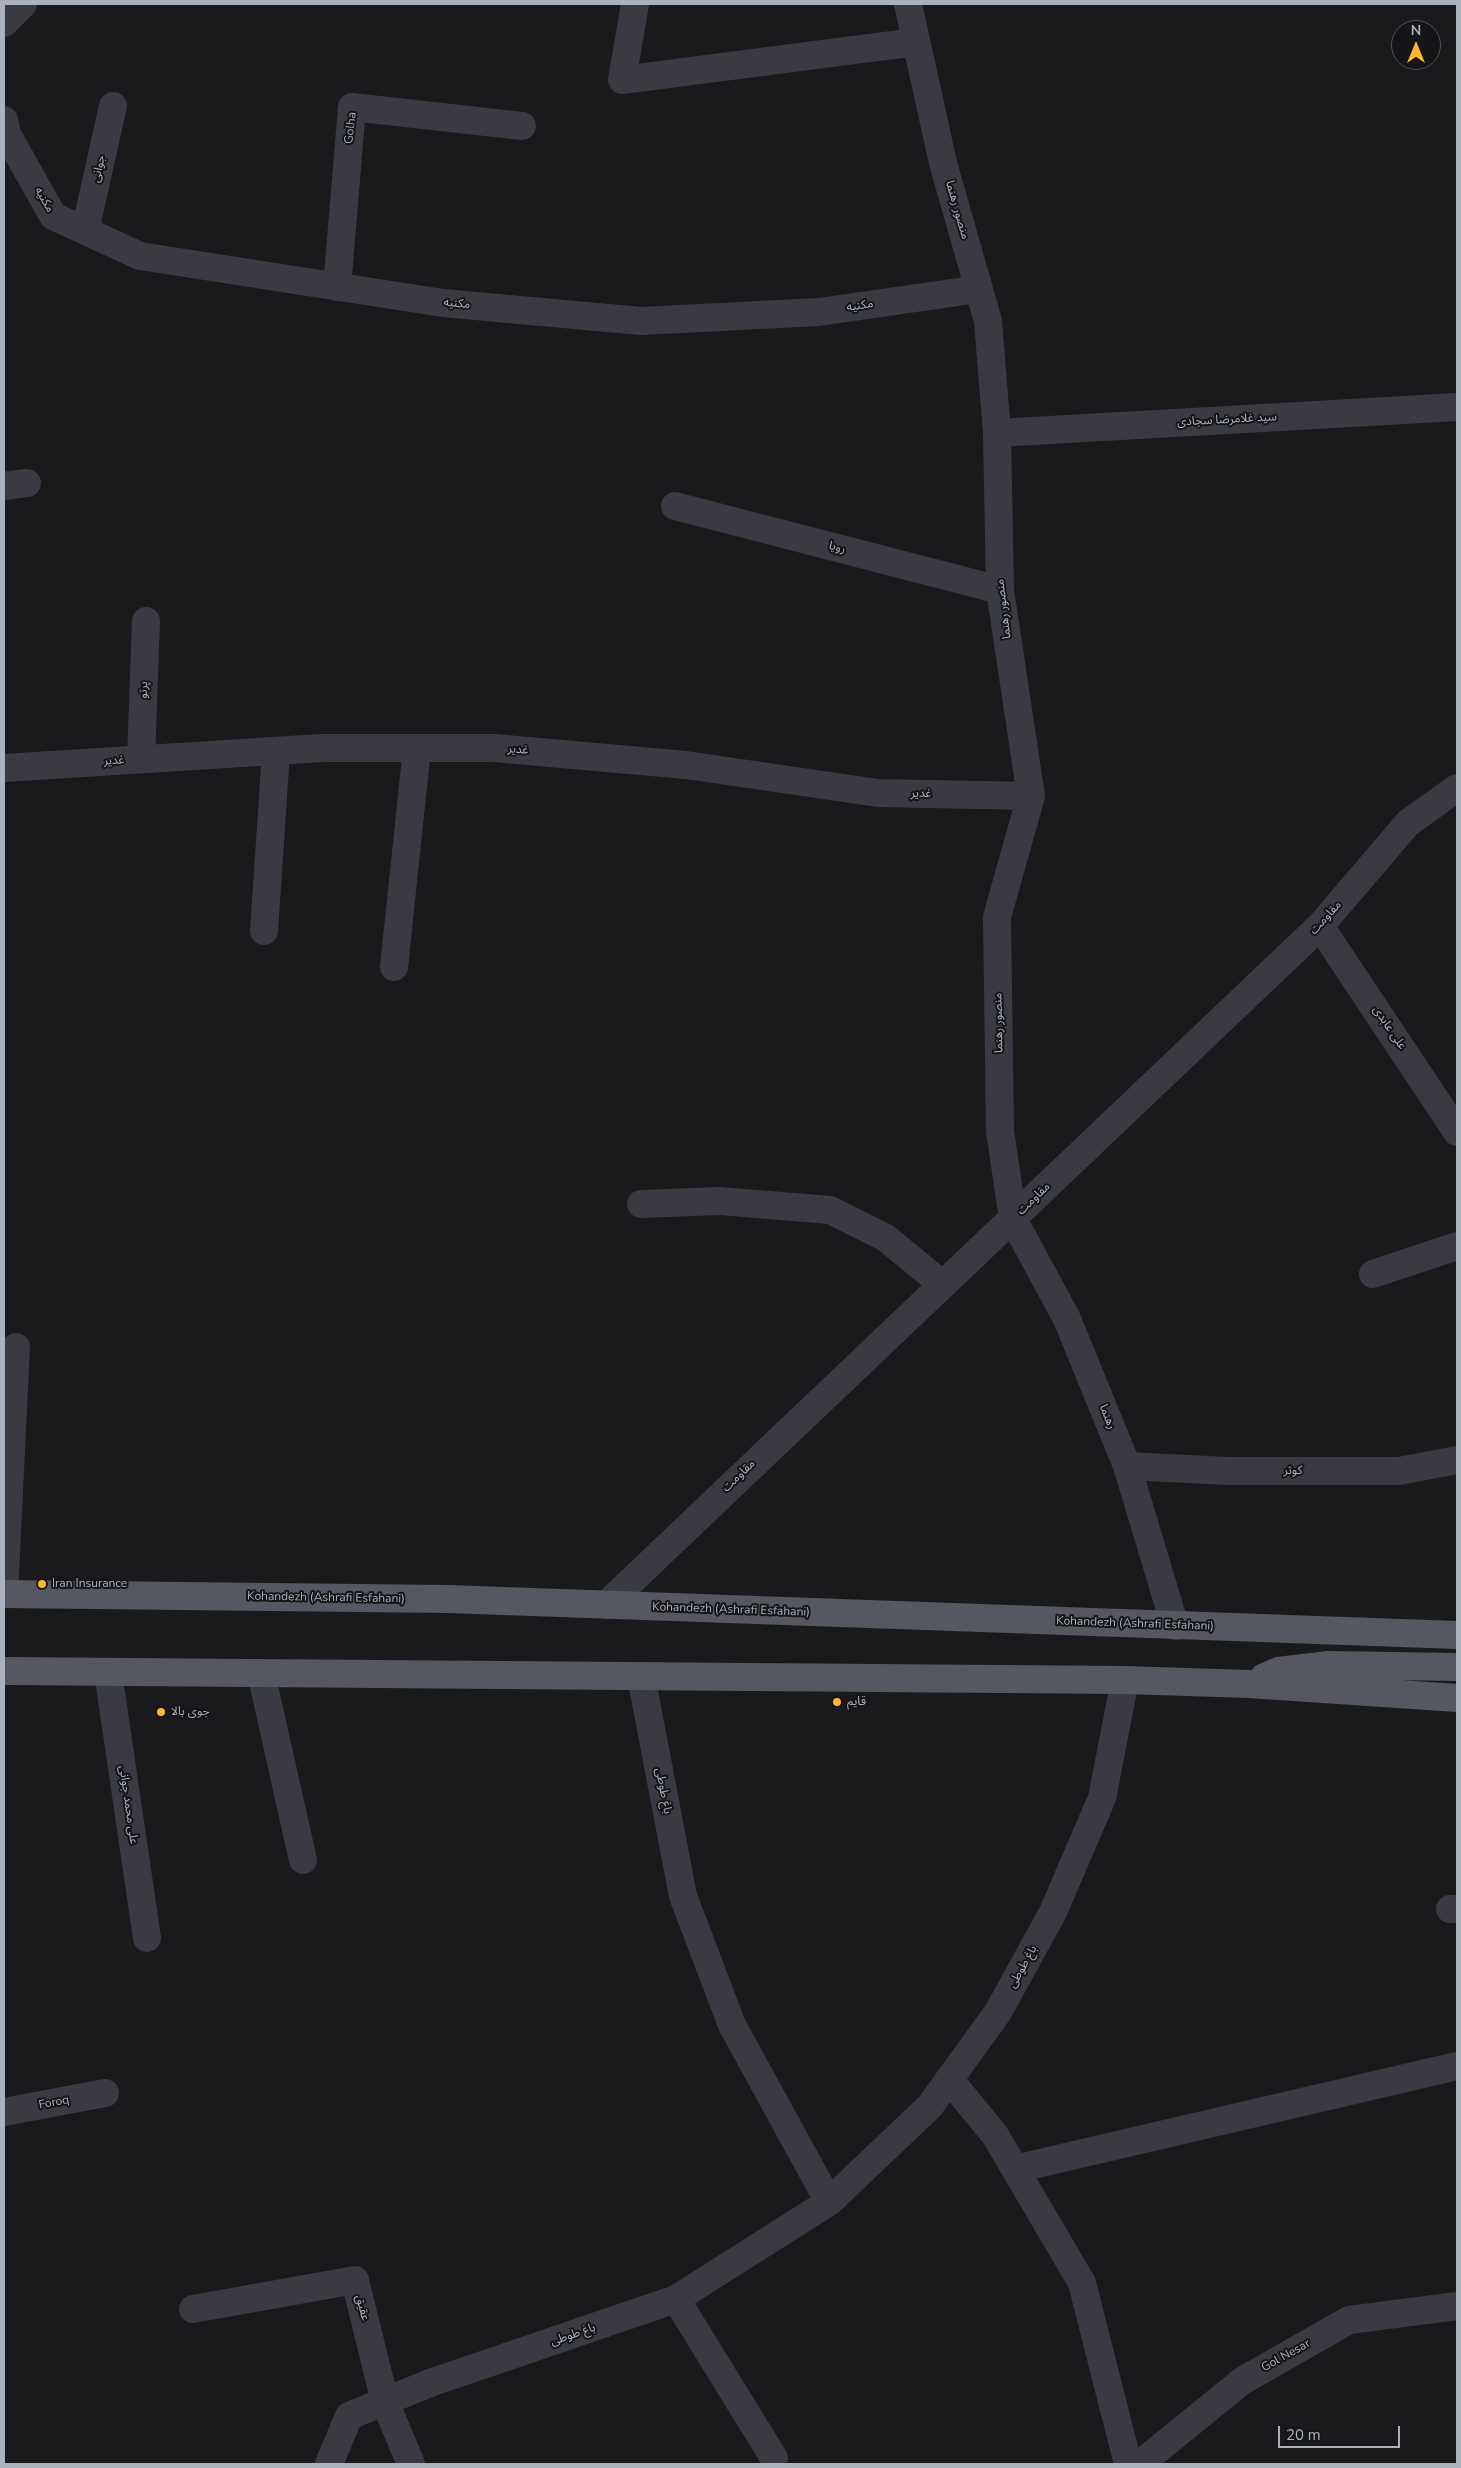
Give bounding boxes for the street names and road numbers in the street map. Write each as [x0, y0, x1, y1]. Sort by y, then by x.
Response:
street label: Golha [342, 111, 360, 145]
street label: جوانی [89, 154, 109, 184]
street label: منصور رهنما [942, 179, 972, 241]
street label: مکنیه [31, 185, 57, 215]
street label: مکنیه [443, 295, 471, 313]
street label: مکنیه [846, 297, 874, 315]
street label: سید غلامرضا سجادی [1177, 410, 1277, 430]
street label: رویا [827, 539, 847, 557]
street label: منصور رهنما [993, 578, 1015, 640]
street label: پرتو [137, 681, 151, 699]
street label: غدیر [507, 742, 529, 758]
street label: غدیر [103, 753, 125, 769]
street label: غدیر [910, 787, 932, 801]
street label: مقاومت [1307, 898, 1345, 938]
street label: منصور رهنما [991, 993, 1007, 1053]
street label: علی عابدی [1369, 1003, 1409, 1053]
street label: مقاومت [1014, 1180, 1054, 1218]
street label: رهنما [1096, 1403, 1118, 1431]
street label: مقاومت [719, 1457, 759, 1495]
street label: کوثر [1284, 1464, 1302, 1478]
street label: Kohandezh (Ashrafi Esfahani) [247, 1589, 405, 1607]
street label: Kohandezh (Ashrafi Esfahani) [652, 1600, 810, 1620]
street label: Kohandezh (Ashrafi Esfahani) [1056, 1614, 1214, 1634]
street label: علی محمد جوانی [115, 1765, 141, 1845]
street label: باغ طوطی [651, 1767, 675, 1815]
street label: باغ طوطی [1005, 1943, 1041, 1991]
street label: Foroq [37, 2093, 71, 2113]
street label: عقیق [352, 2294, 372, 2322]
street label: باغ طوطی [549, 2321, 597, 2349]
street label: Gol Nesar [1259, 2337, 1313, 2375]

